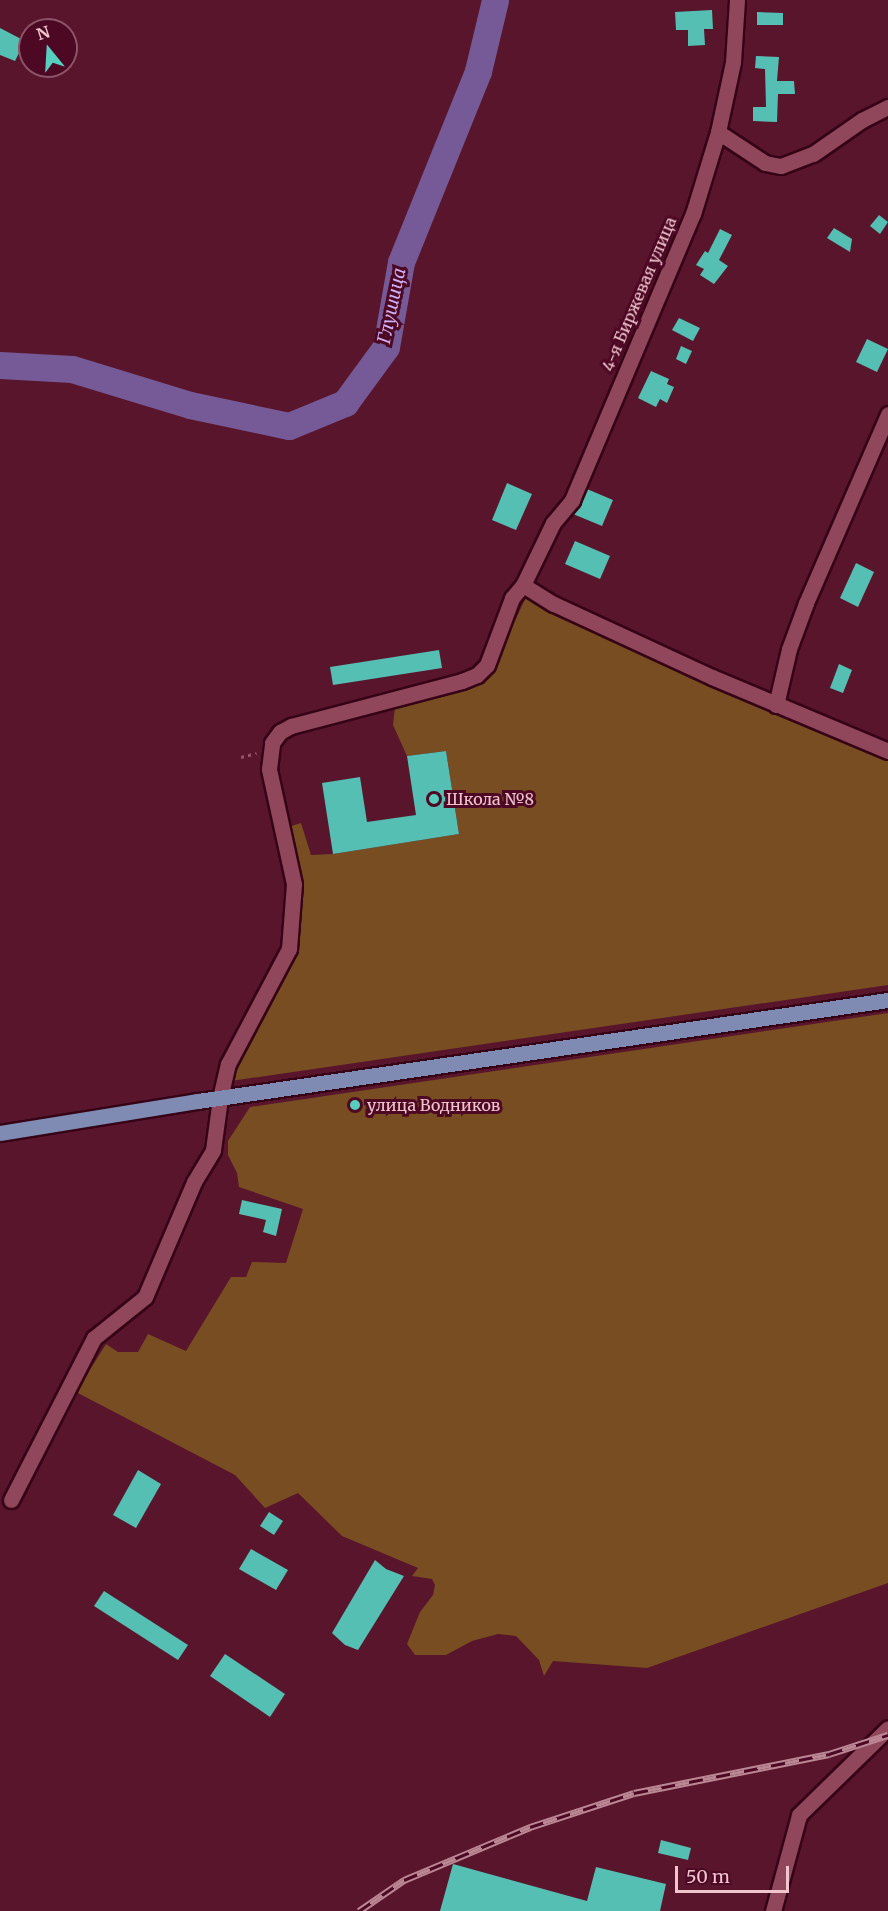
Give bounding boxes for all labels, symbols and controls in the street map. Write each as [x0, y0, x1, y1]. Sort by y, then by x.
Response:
north arrow [18, 18, 78, 78]
text: N [34, 21, 52, 44]
street label: 4-я Биржевая улица [598, 214, 680, 374]
water label: Глушица [373, 266, 411, 346]
place label: Школа №8 [446, 789, 534, 809]
marker: Школа №8 [427, 792, 441, 806]
place label: улица Водников [367, 1095, 500, 1115]
marker: улица Водников [348, 1098, 362, 1112]
scale bar [678, 1854, 792, 1892]
text: 50 m [686, 1865, 730, 1888]

